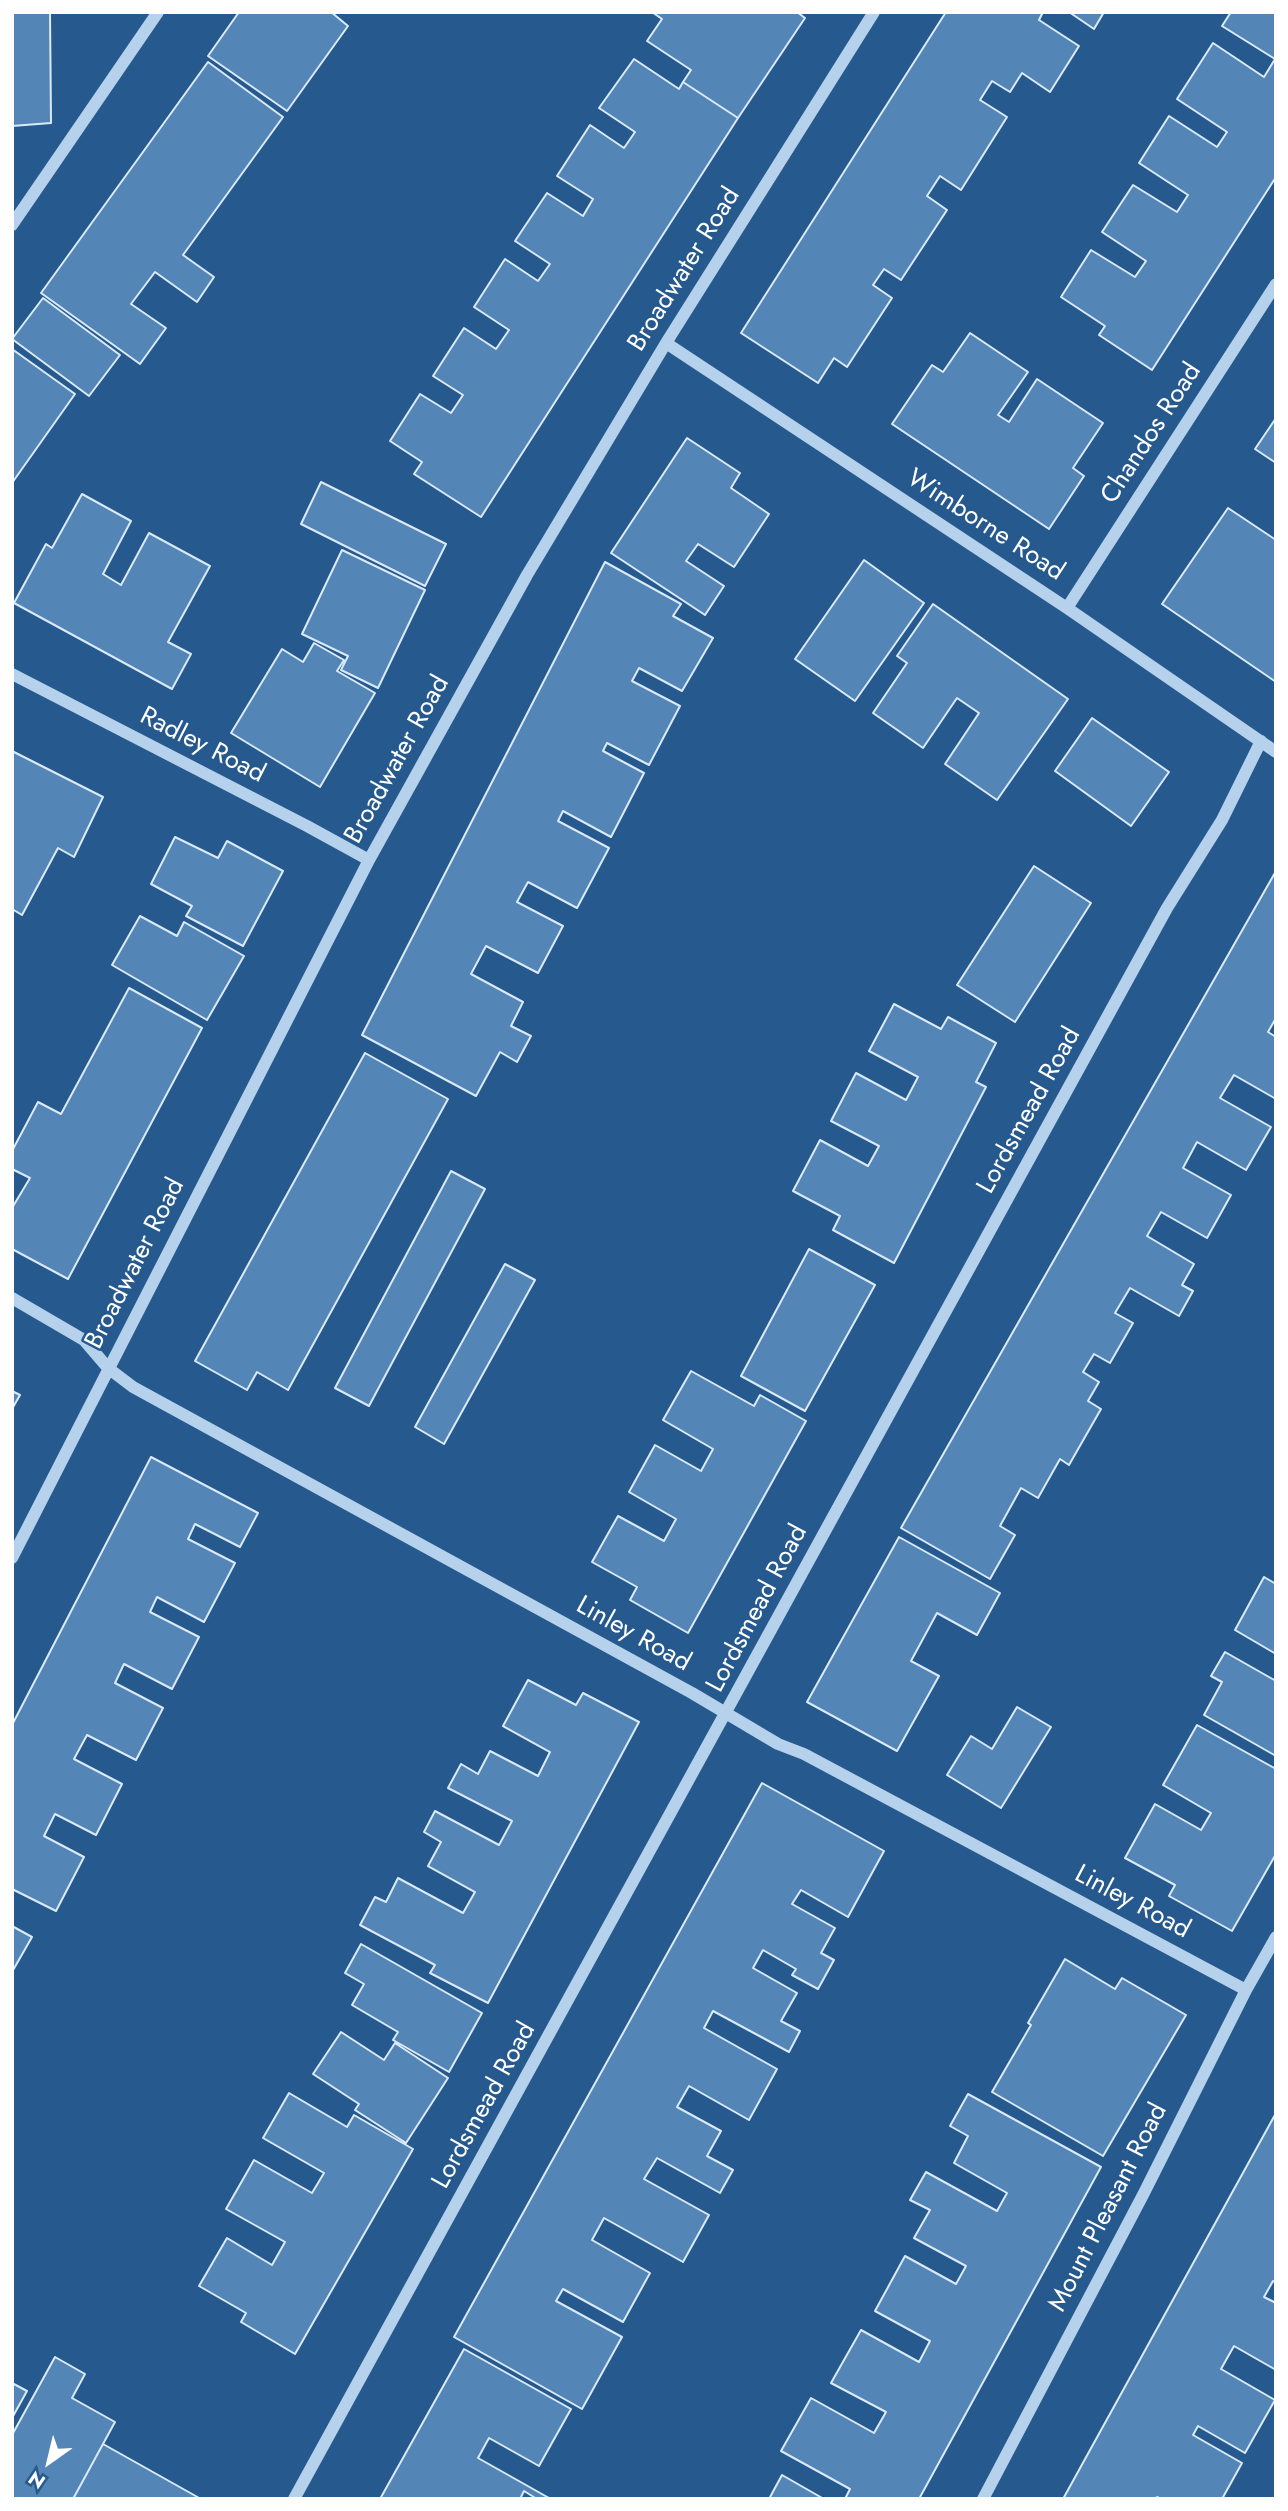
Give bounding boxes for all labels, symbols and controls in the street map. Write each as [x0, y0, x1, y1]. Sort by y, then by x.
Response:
street label: Broadwater Road [622, 182, 748, 358]
street label: Chandos Road [1095, 358, 1209, 510]
street label: Wimborne Road [900, 463, 1070, 589]
street label: Broadwater Road [339, 671, 457, 849]
street label: Radley Road [134, 701, 270, 791]
street label: Lordsmead Road [972, 1023, 1088, 1199]
street label: Broadwater Road [80, 1174, 192, 1354]
street label: Lordsmead Road [701, 1520, 815, 1698]
street label: Linley Road [570, 1591, 696, 1679]
street label: Linley Road [1069, 1860, 1195, 1946]
street label: Lordsmead Road [427, 2018, 543, 2194]
street label: Mount Pleasant Road [1043, 2099, 1175, 2317]
north arrow [14, 2427, 84, 2497]
text: N [23, 2464, 51, 2495]

